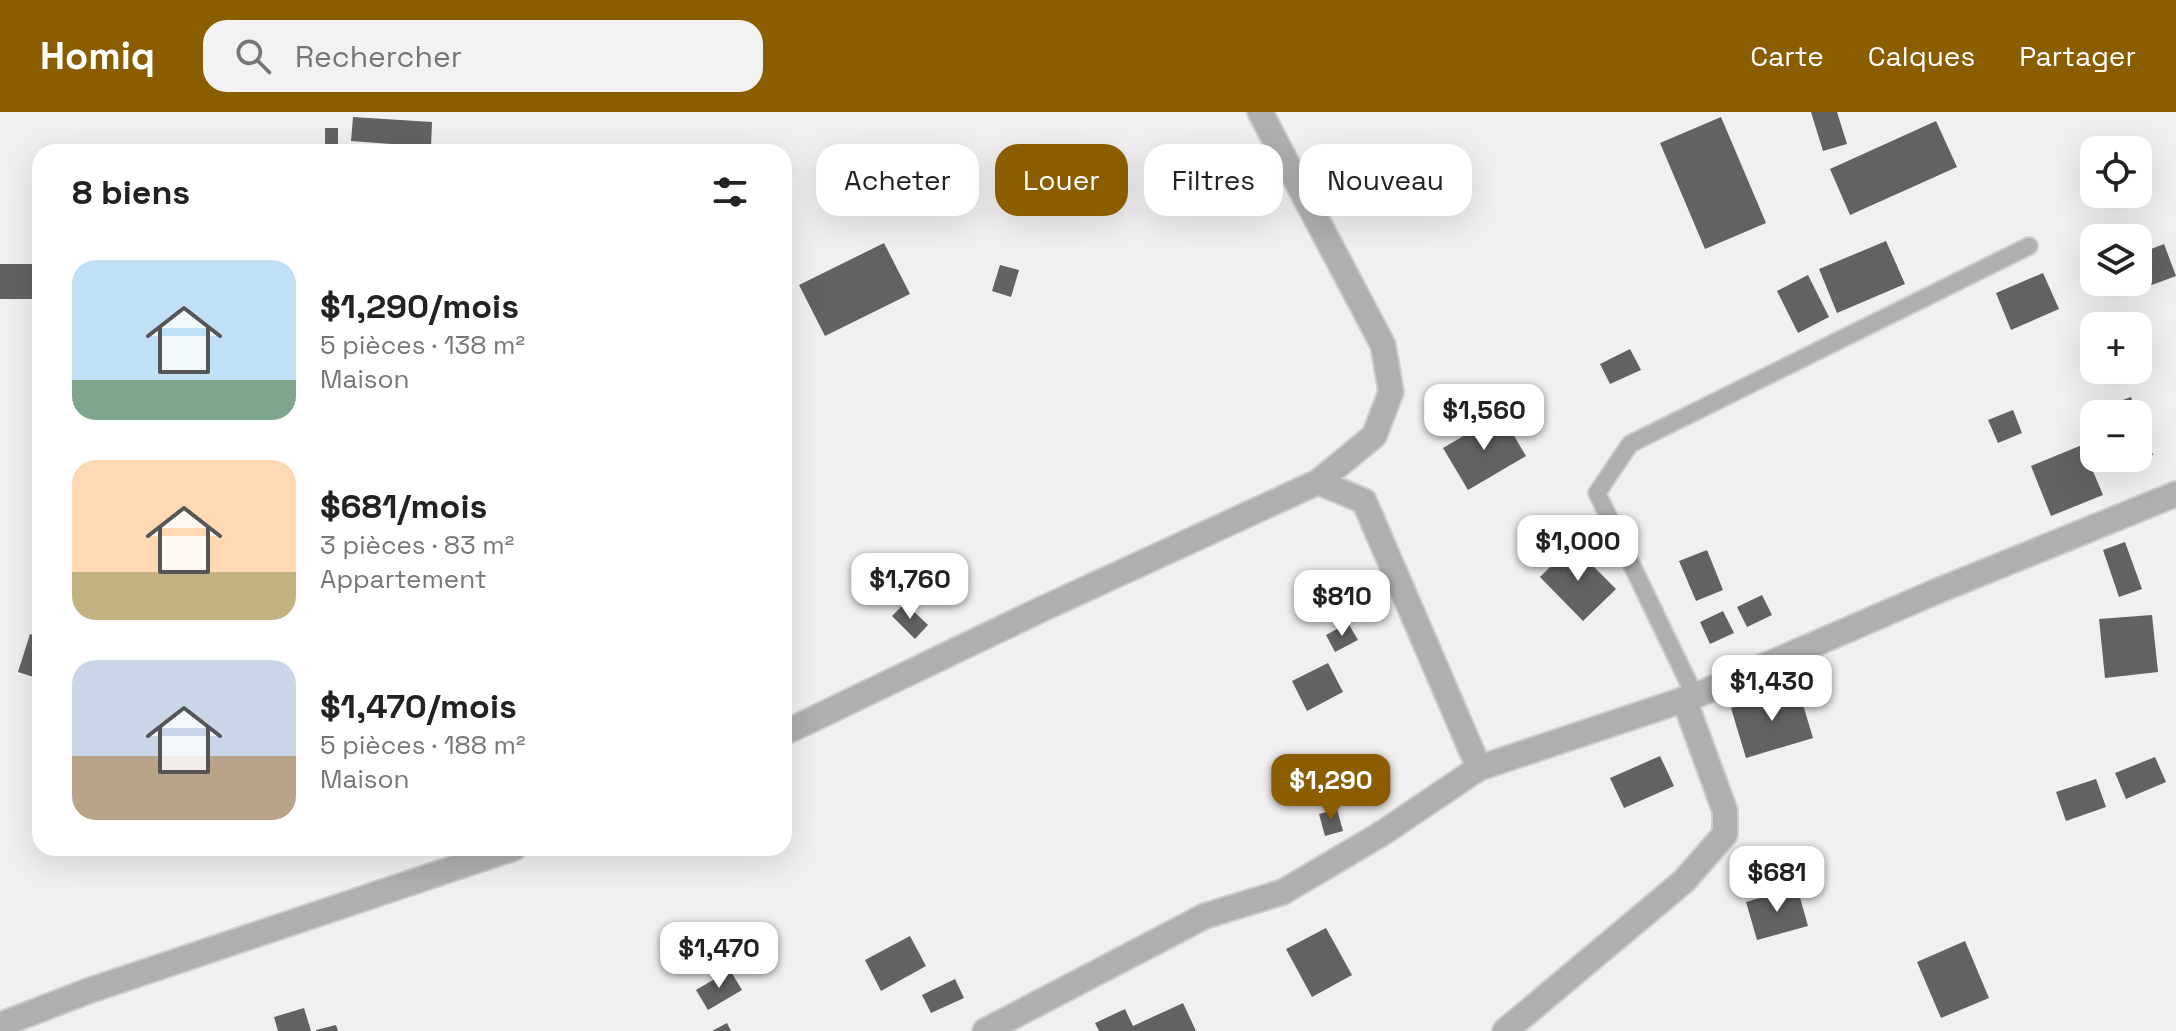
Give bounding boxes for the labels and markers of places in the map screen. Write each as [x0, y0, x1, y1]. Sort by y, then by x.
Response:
pin: $1,560 [1419, 384, 1549, 452]
pin: $1,000 [1513, 515, 1643, 583]
pin: $1,760 [845, 553, 975, 621]
pin: $810 [1295, 570, 1389, 638]
pin: $1,430 [1707, 655, 1837, 723]
pin: $1,290 [1266, 754, 1396, 822]
pin: $681 [1730, 846, 1824, 914]
pin: $1,470 [654, 922, 784, 990]

